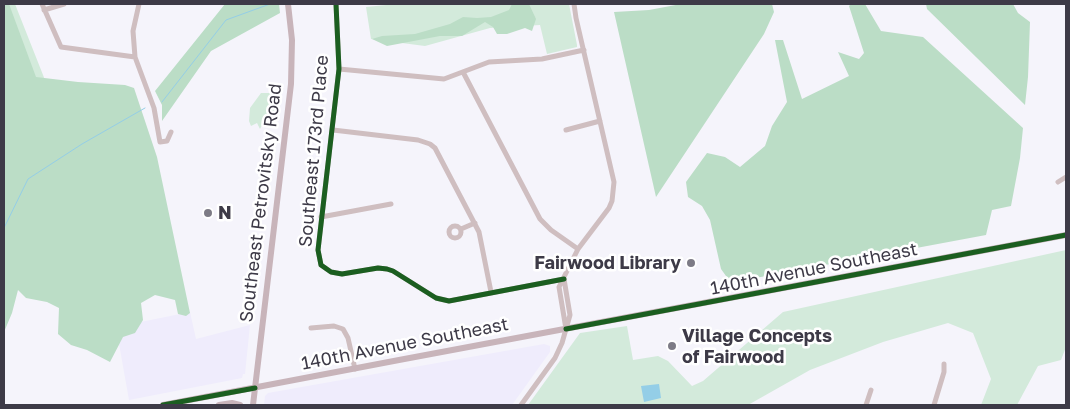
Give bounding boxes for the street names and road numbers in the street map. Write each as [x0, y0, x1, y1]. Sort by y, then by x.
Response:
street label: Southeast 173rd Place [295, 54, 333, 248]
street label: Southeast Petrovitsky Road [236, 82, 286, 324]
street label: 140th Avenue Southeast [709, 238, 919, 300]
street label: 140th Avenue Southeast [300, 313, 510, 375]

